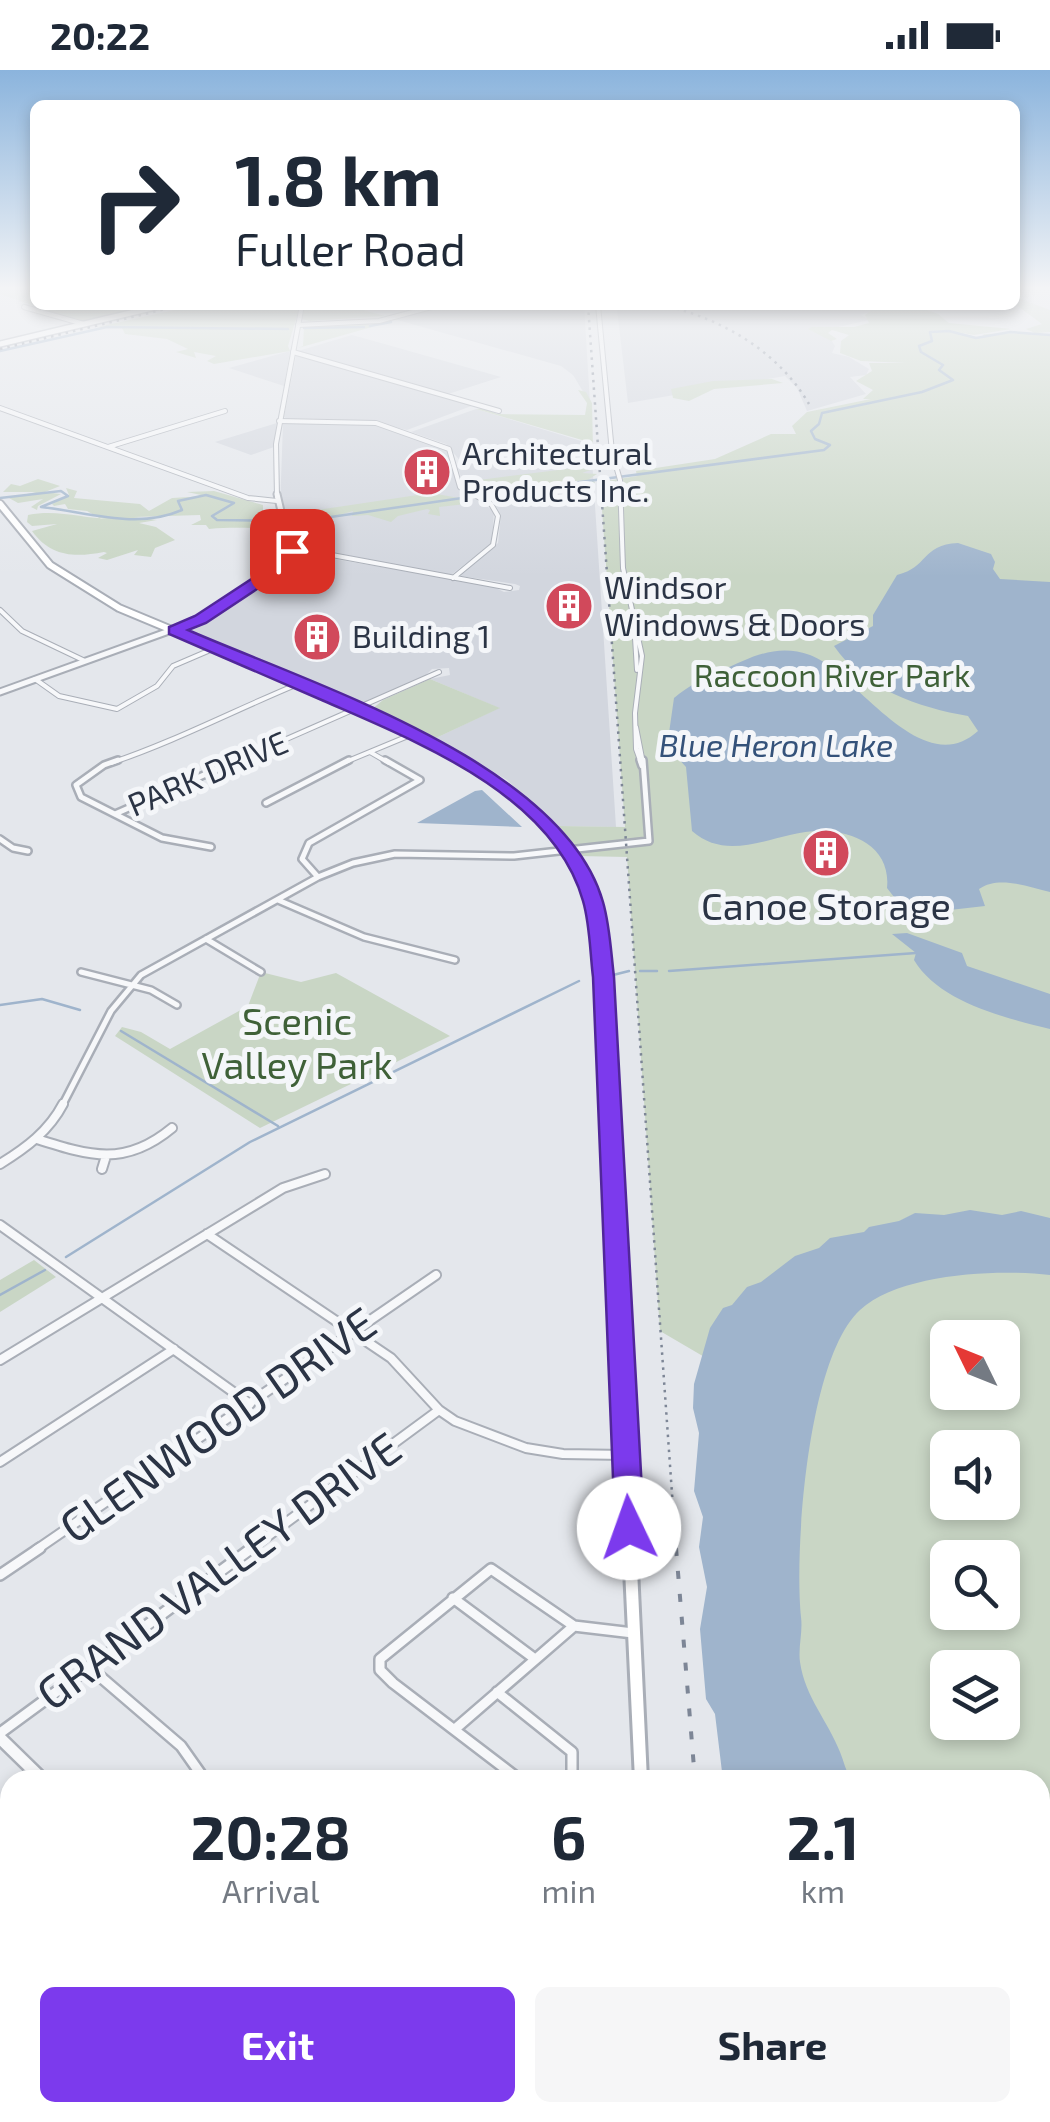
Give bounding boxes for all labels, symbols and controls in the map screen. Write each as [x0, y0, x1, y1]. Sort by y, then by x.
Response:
text: 20:22 [50, 12, 150, 58]
text: 1.8 km [235, 136, 442, 220]
icon: right [70, 140, 200, 270]
text: Fuller Road [235, 221, 466, 275]
place label: Architectural Products Inc. [462, 433, 652, 508]
building icon: Architectural Products Inc. [401, 446, 453, 498]
pin [250, 509, 335, 594]
icon: arrive [265, 524, 320, 579]
place label: Windsor Windows & Doors [604, 567, 866, 642]
building icon: Windsor Windows & Doors [543, 580, 595, 632]
building icon: Building 1 [291, 611, 343, 663]
place label: Building 1 [352, 616, 490, 654]
park label: Raccoon River Park [694, 655, 970, 693]
street label: PARK DRIVE [122, 721, 293, 823]
water label: Blue Heron Lake [659, 725, 893, 763]
building icon: Canoe Storage [800, 827, 852, 879]
place label: Canoe Storage [701, 882, 951, 928]
park label: Scenic Valley Park [201, 997, 393, 1087]
street label: GLENWOOD DRIVE [49, 1294, 385, 1552]
north arrow [930, 1320, 1020, 1410]
map controls [930, 1320, 1020, 1740]
street label: GRAND VALLEY DRIVE [25, 1419, 410, 1720]
button: sound [930, 1430, 1020, 1520]
position arrow [577, 1476, 681, 1580]
button: search [930, 1540, 1020, 1630]
button: layers [930, 1650, 1020, 1740]
text: 20:28 [191, 1800, 351, 1872]
text: 6 [551, 1800, 586, 1872]
text: 2.1 [787, 1800, 859, 1872]
text: Arrival [222, 1871, 319, 1909]
text: min [541, 1871, 596, 1909]
text: km [801, 1871, 845, 1909]
button: Exit [40, 1987, 515, 2102]
button: Share [535, 1987, 1010, 2102]

